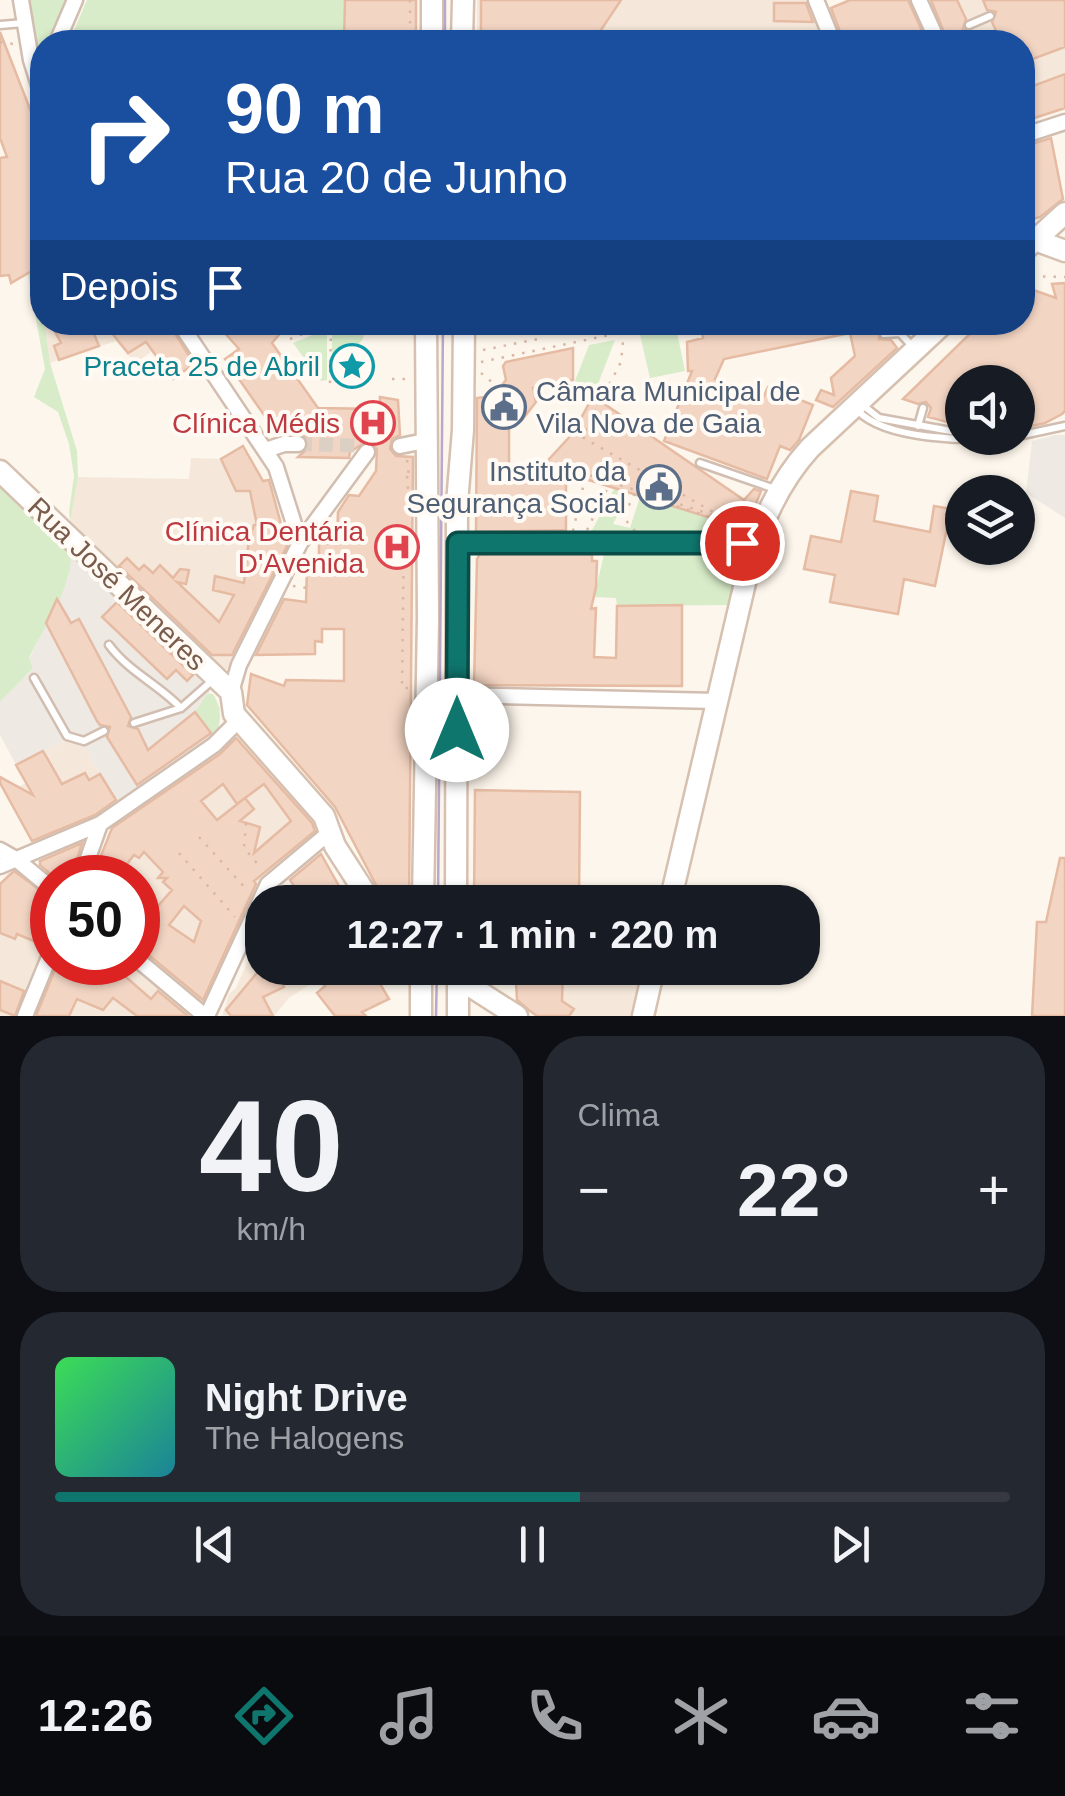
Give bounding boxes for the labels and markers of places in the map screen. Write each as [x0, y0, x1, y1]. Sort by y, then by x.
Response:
place icon: Praceta 25 de Abril [329, 343, 375, 389]
place label: Praceta 25 de Abril [83, 351, 320, 382]
place label: Câmara Municipal de Vila Nova de Gaia [536, 376, 801, 439]
public building icon: Câmara Municipal de Vila Nova de Gaia [481, 384, 527, 430]
hospital icon: Clínica Médis [350, 400, 396, 446]
place label: Clínica Médis [172, 408, 340, 439]
place label: Instituto da Segurança Social [407, 456, 626, 519]
public building icon: Instituto da Segurança Social [636, 464, 682, 510]
pin [700, 501, 785, 586]
place label: Clínica Dentária D'Avenida [165, 516, 364, 579]
hospital icon: Clínica Dentária D'Avenida [374, 524, 420, 570]

